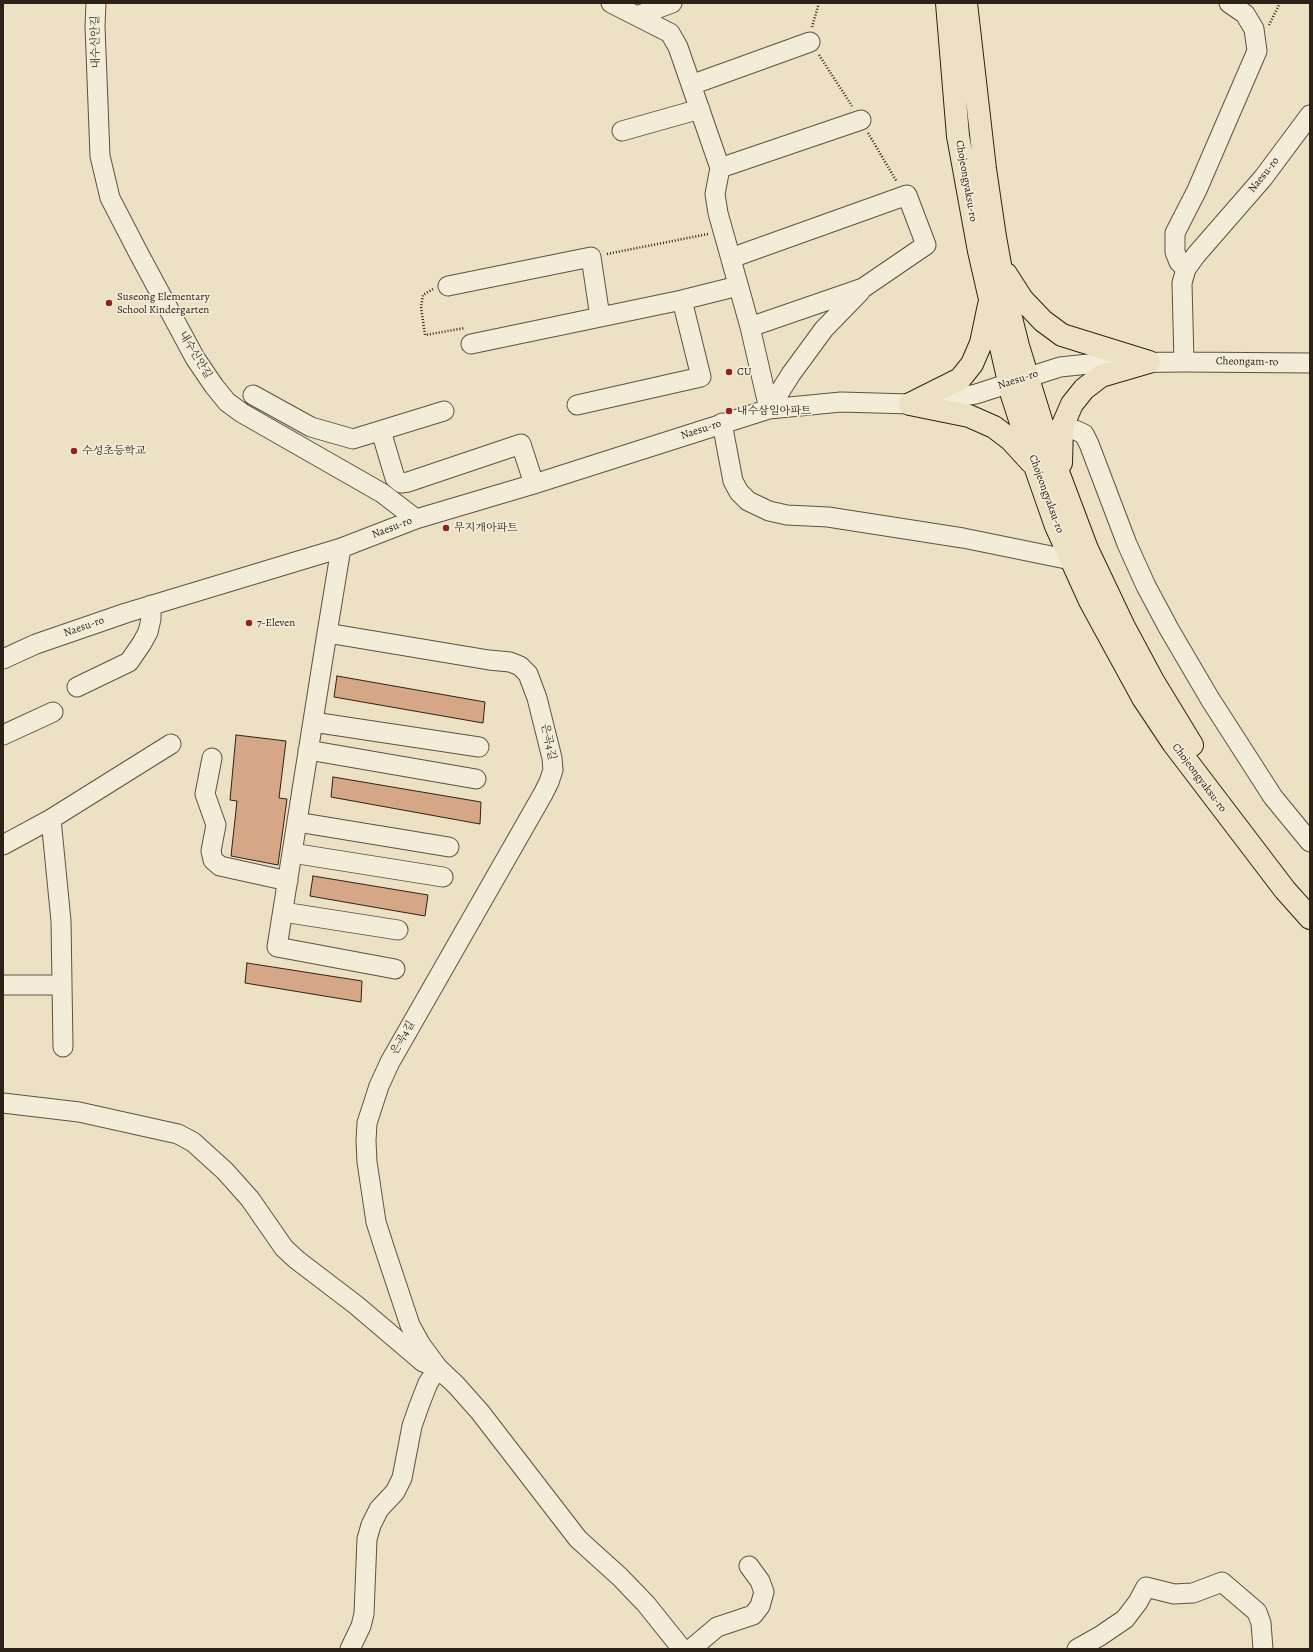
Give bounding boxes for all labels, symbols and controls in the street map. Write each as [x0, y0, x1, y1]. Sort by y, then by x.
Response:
street label: 내수신안길 [89, 15, 103, 69]
street label: Chojeongyaksu-ro [952, 139, 980, 223]
street label: Naesu-ro [1246, 155, 1282, 195]
place label: Suseong Elementary School Kindergarten [117, 290, 210, 316]
marker: Suseong Elementary School Kindergarten [104, 298, 114, 308]
street label: 내수신안길 [176, 329, 214, 381]
street label: Cheongam-ro [1216, 355, 1278, 369]
place label: CU [737, 365, 751, 379]
marker: CU [724, 367, 734, 377]
street label: Naesu-ro [996, 367, 1040, 393]
place label: 내수삼일아파트 [737, 404, 811, 418]
marker: 내수삼일아파트 [724, 406, 734, 416]
street label: Naesu-ro [679, 417, 723, 443]
place label: 수성초등학교 [82, 444, 146, 458]
marker: 수성초등학교 [69, 446, 79, 456]
street label: Chojeongyaksu-ro [1026, 453, 1066, 535]
street label: Naesu-ro [370, 514, 414, 542]
place label: 무지개아파트 [454, 521, 518, 535]
marker: 무지개아파트 [441, 523, 451, 533]
street label: Naesu-ro [62, 614, 106, 640]
place label: 7-Eleven [257, 616, 295, 630]
marker: 7-Eleven [244, 618, 254, 628]
street label: 은곡4길 [538, 723, 558, 761]
street label: Chojeongyaksu-ro [1169, 741, 1229, 815]
street label: 은곡4길 [388, 1019, 418, 1057]

